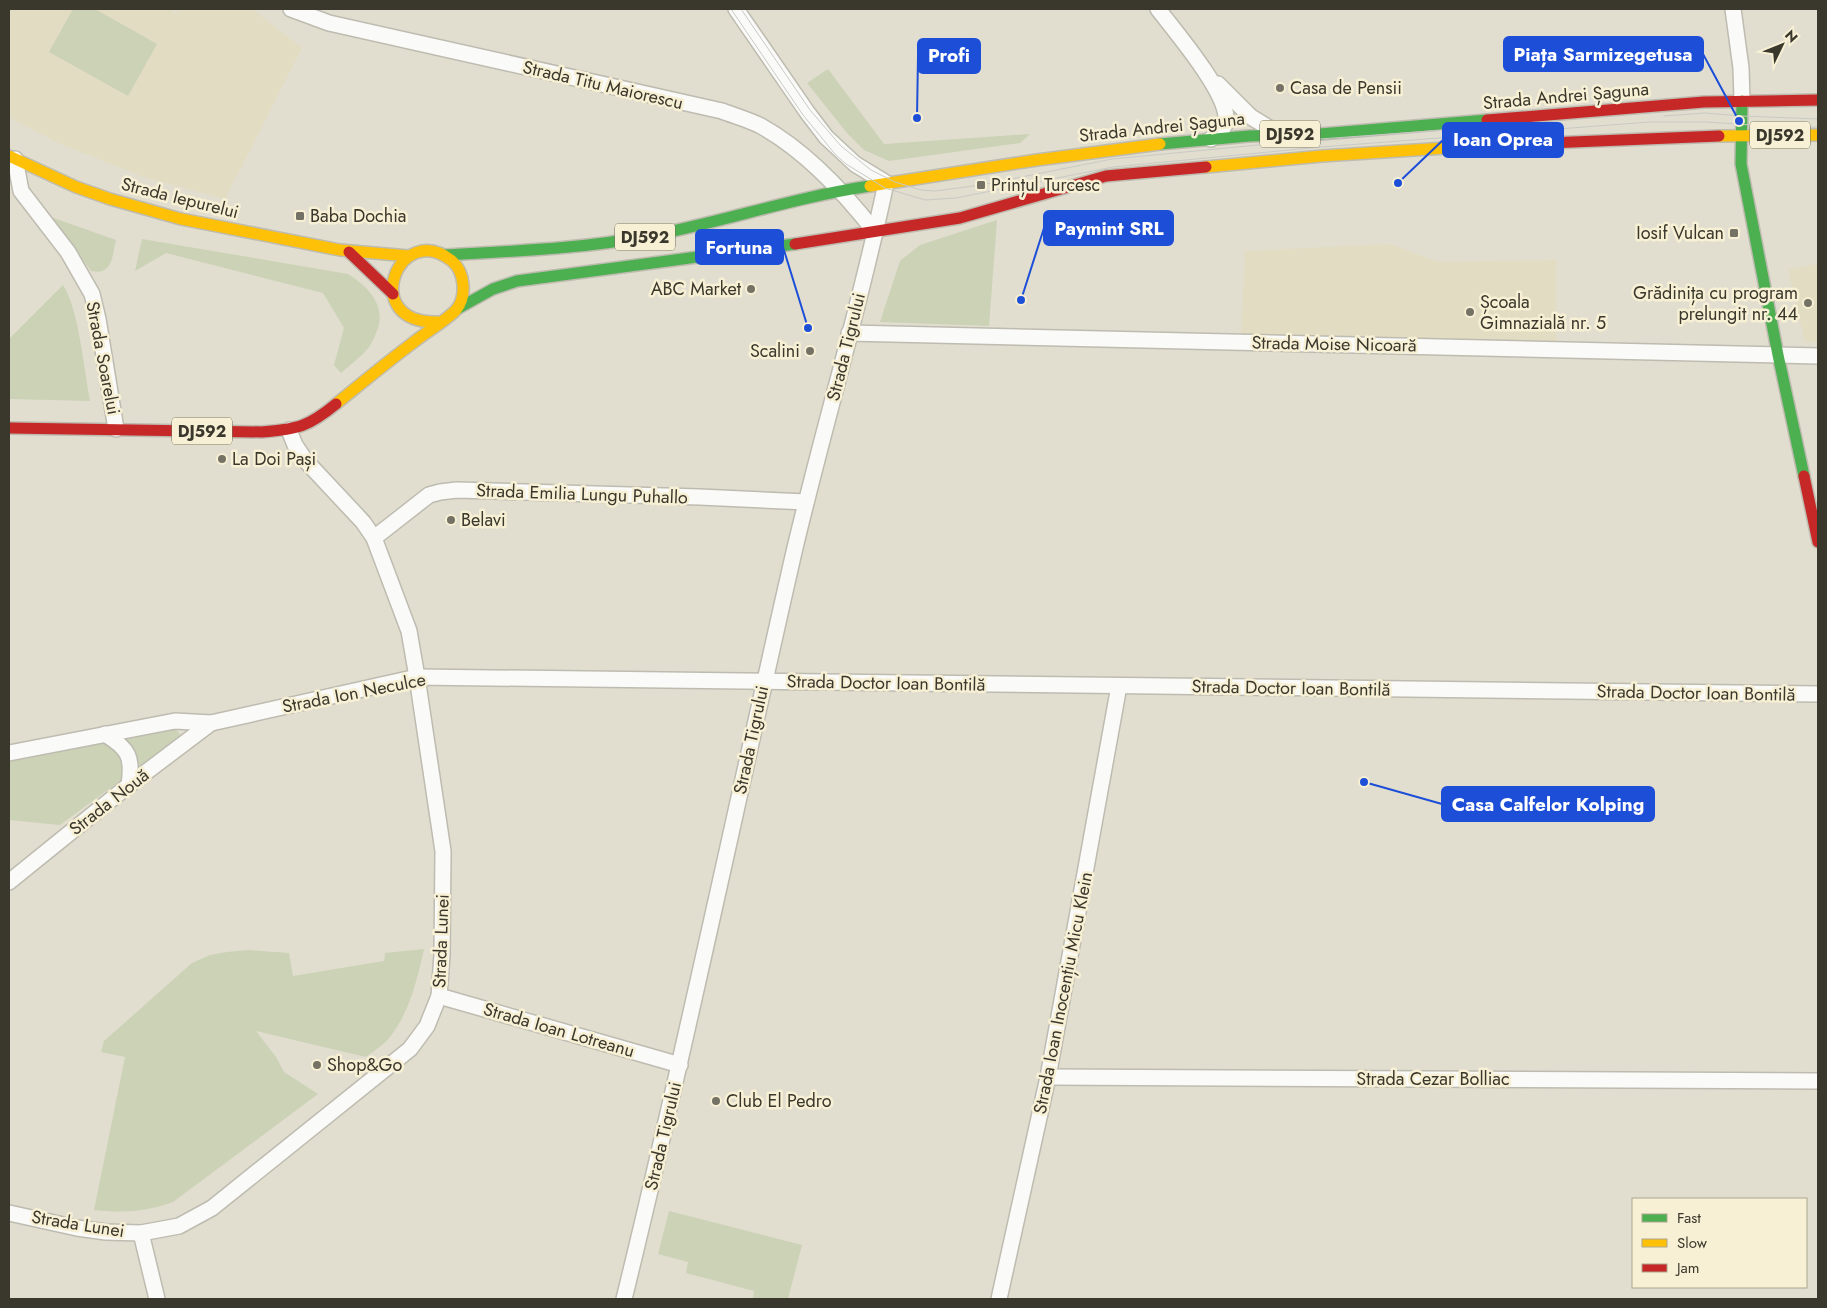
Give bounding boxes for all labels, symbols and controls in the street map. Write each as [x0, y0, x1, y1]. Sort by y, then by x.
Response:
north arrow [1757, 20, 1807, 70]
text: N [1780, 25, 1803, 47]
callout: Piața Sarmizegetusa [1504, 37, 1703, 71]
callout: Profi [918, 39, 980, 73]
text: Piața Sarmizegetusa [1514, 41, 1692, 68]
text: Profi [928, 42, 970, 69]
street label: Strada Titu Maiorescu [520, 54, 686, 116]
place label: Casa de Pensii [1290, 75, 1402, 101]
street label: Strada Andrei Șaguna [1482, 76, 1650, 116]
marker: Casa de Pensii [1274, 82, 1286, 94]
street label: Strada Andrei Șaguna [1078, 105, 1246, 149]
road number: DJ592 [1260, 120, 1320, 148]
road number: DJ592 [1750, 122, 1810, 148]
callout: Ioan Oprea [1443, 123, 1563, 157]
text: Ioan Oprea [1453, 126, 1553, 153]
street label: Strada Iepurelui [119, 171, 241, 225]
place label: Prințul Turcesc [991, 172, 1100, 198]
marker: Prințul Turcesc [975, 179, 987, 191]
place label: Baba Dochia [310, 203, 406, 229]
marker: Baba Dochia [294, 210, 306, 222]
callout: Paymint SRL [1044, 211, 1173, 245]
text: Paymint SRL [1054, 215, 1164, 242]
place label: Iosif Vulcan [1636, 220, 1724, 246]
road number: DJ592 [615, 223, 675, 250]
marker: Iosif Vulcan [1728, 227, 1740, 239]
callout: Fortuna [696, 230, 783, 264]
text: Fortuna [705, 234, 773, 261]
place label: ABC Market [651, 276, 742, 302]
place label: Grădinița cu program prelungit nr. 44 [1633, 280, 1798, 327]
marker: ABC Market [745, 283, 757, 295]
place label: Școala Gimnazială nr. 5 [1480, 289, 1606, 336]
street label: Strada Tigrului [820, 290, 872, 404]
marker: Grădinița cu program prelungit nr. 44 [1802, 297, 1814, 309]
street label: Strada Soarelui [79, 299, 127, 417]
marker: Școala Gimnazială nr. 5 [1464, 306, 1476, 318]
street label: Strada Moise Nicoară [1251, 330, 1417, 358]
place label: Scalini [750, 338, 800, 364]
marker: Scalini [804, 345, 816, 357]
road number: DJ592 [172, 418, 232, 444]
place label: La Doi Pași [232, 446, 316, 472]
marker: La Doi Pași [216, 453, 228, 465]
street label: Strada Emilia Lungu Puhallo [476, 477, 688, 511]
place label: Belavi [461, 507, 506, 533]
marker: Belavi [445, 514, 457, 526]
street label: Strada Ion Neculce [280, 666, 428, 720]
street label: Strada Doctor Ioan Bontilă [786, 668, 986, 698]
street label: Strada Doctor Ioan Bontilă [1191, 673, 1391, 703]
street label: Strada Doctor Ioan Bontilă [1596, 678, 1796, 708]
street label: Strada Tigrului [727, 683, 775, 797]
street label: Strada Nouă [63, 762, 155, 842]
callout: Casa Calfelor Kolping [1442, 787, 1654, 821]
text: Casa Calfelor Kolping [1452, 791, 1644, 818]
street label: Strada Ioan Inocențiu Micu Klein [1027, 870, 1099, 1116]
street label: Strada Lunei [426, 894, 456, 988]
street label: Strada Ioan Lotreanu [480, 996, 638, 1064]
place label: Shop&Go [327, 1052, 403, 1078]
marker: Shop&Go [311, 1059, 323, 1071]
street label: Strada Cezar Bolliac [1356, 1066, 1510, 1092]
street label: Strada Tigrului [638, 1079, 688, 1193]
place label: Club El Pedro [726, 1088, 832, 1114]
marker: Club El Pedro [710, 1095, 722, 1107]
legend [1632, 1198, 1807, 1288]
street label: Strada Lunei [30, 1204, 126, 1244]
text: Fast [1677, 1207, 1701, 1229]
text: Slow [1677, 1232, 1708, 1254]
text: Jam [1675, 1257, 1700, 1279]

